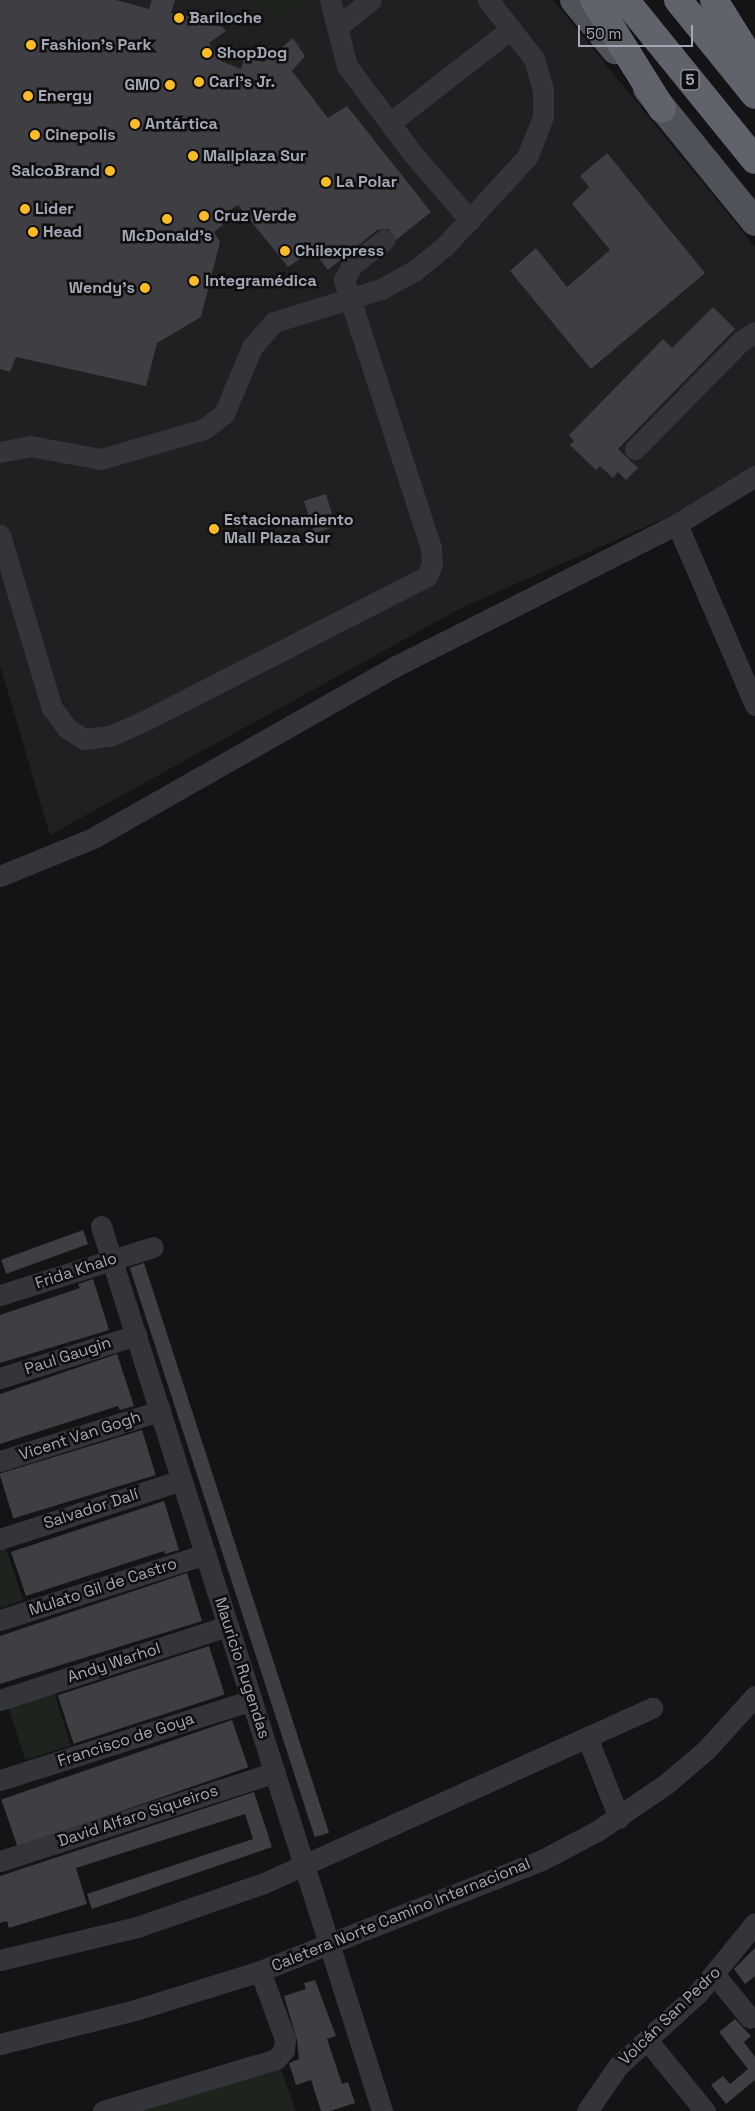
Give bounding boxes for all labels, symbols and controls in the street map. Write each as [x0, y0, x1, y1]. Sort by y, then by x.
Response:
place label: Bariloche [189, 8, 262, 28]
marker: Bariloche [173, 12, 185, 24]
scale bar [580, 15, 695, 47]
text: 50 m [586, 24, 621, 43]
place label: Fashion's Park [41, 35, 152, 55]
marker: Fashion's Park [25, 39, 37, 51]
place label: ShopDog [217, 43, 287, 63]
marker: ShopDog [201, 47, 213, 59]
road number: 5 [680, 68, 700, 92]
place label: Carl's Jr. [209, 72, 275, 92]
place label: GMO [124, 75, 160, 95]
marker: Carl's Jr. [193, 76, 205, 88]
marker: GMO [164, 79, 176, 91]
place label: Energy [38, 86, 92, 106]
marker: Energy [22, 90, 34, 102]
place label: Antártica [145, 114, 218, 134]
marker: Antártica [129, 118, 141, 130]
place label: Cinepolis [45, 125, 116, 145]
marker: Cinepolis [29, 129, 41, 141]
place label: Mallplaza Sur [203, 146, 306, 166]
marker: Mallplaza Sur [187, 150, 199, 162]
place label: SalcoBrand [12, 161, 100, 181]
marker: SalcoBrand [104, 165, 116, 177]
place label: La Polar [336, 172, 397, 192]
marker: La Polar [320, 176, 332, 188]
place label: Lider [35, 199, 74, 219]
marker: Lider [19, 203, 31, 215]
place label: Cruz Verde [214, 206, 297, 226]
marker: Cruz Verde [198, 210, 210, 222]
marker: McDonald's [161, 213, 173, 225]
place label: Head [43, 222, 82, 242]
marker: Head [27, 226, 39, 238]
place label: McDonald's [122, 226, 212, 246]
place label: Chilexpress [295, 241, 384, 261]
marker: Chilexpress [279, 245, 291, 257]
place label: Integramédica [205, 271, 317, 291]
marker: Integramédica [187, 274, 201, 288]
place label: Wendy's [69, 278, 135, 298]
marker: Wendy's [139, 282, 151, 294]
place label: Estacionamiento Mall Plaza Sur [224, 510, 354, 548]
marker: Estacionamiento Mall Plaza Sur [208, 523, 220, 535]
street label: Frida Khalo [33, 1249, 119, 1293]
street label: Paul Gaugin [22, 1333, 114, 1379]
street label: Vicent Van Gogh [17, 1407, 143, 1465]
street label: Salvador Dalí [41, 1485, 141, 1533]
street label: Mulato Gil de Castro [27, 1554, 179, 1620]
street label: Mauricio Rugendas [210, 1595, 274, 1741]
street label: Andy Warhol [65, 1639, 163, 1687]
street label: Francisco de Goya [55, 1709, 197, 1771]
street label: David Alfaro Siqueiros [55, 1781, 221, 1851]
street label: Caletera Norte Camino Internacional [269, 1854, 533, 1976]
street label: Volcán San Pedro [615, 1963, 725, 2069]

